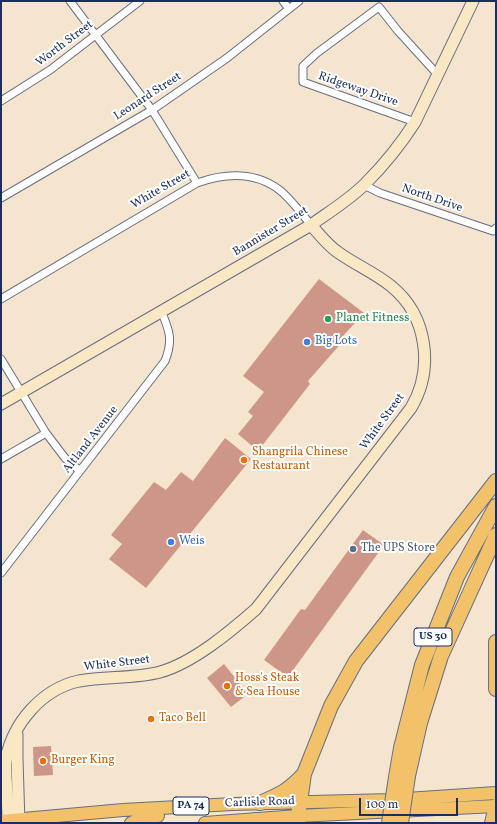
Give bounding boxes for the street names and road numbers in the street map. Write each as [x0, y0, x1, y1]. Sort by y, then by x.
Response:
street label: Worth Street [34, 18, 96, 70]
street label: Leonard Street [112, 70, 184, 124]
street label: Ridgeway Drive [316, 70, 400, 110]
street label: White Street [129, 167, 193, 213]
street label: North Drive [400, 182, 464, 216]
street label: Bannister Street [231, 204, 311, 260]
street label: White Street [358, 391, 408, 453]
street label: Altland Avenue [60, 403, 122, 477]
road number: US 30 [414, 628, 452, 646]
street label: White Street [83, 653, 151, 675]
street label: Carlisle Road [225, 795, 295, 811]
road number: PA 74 [173, 797, 209, 815]

